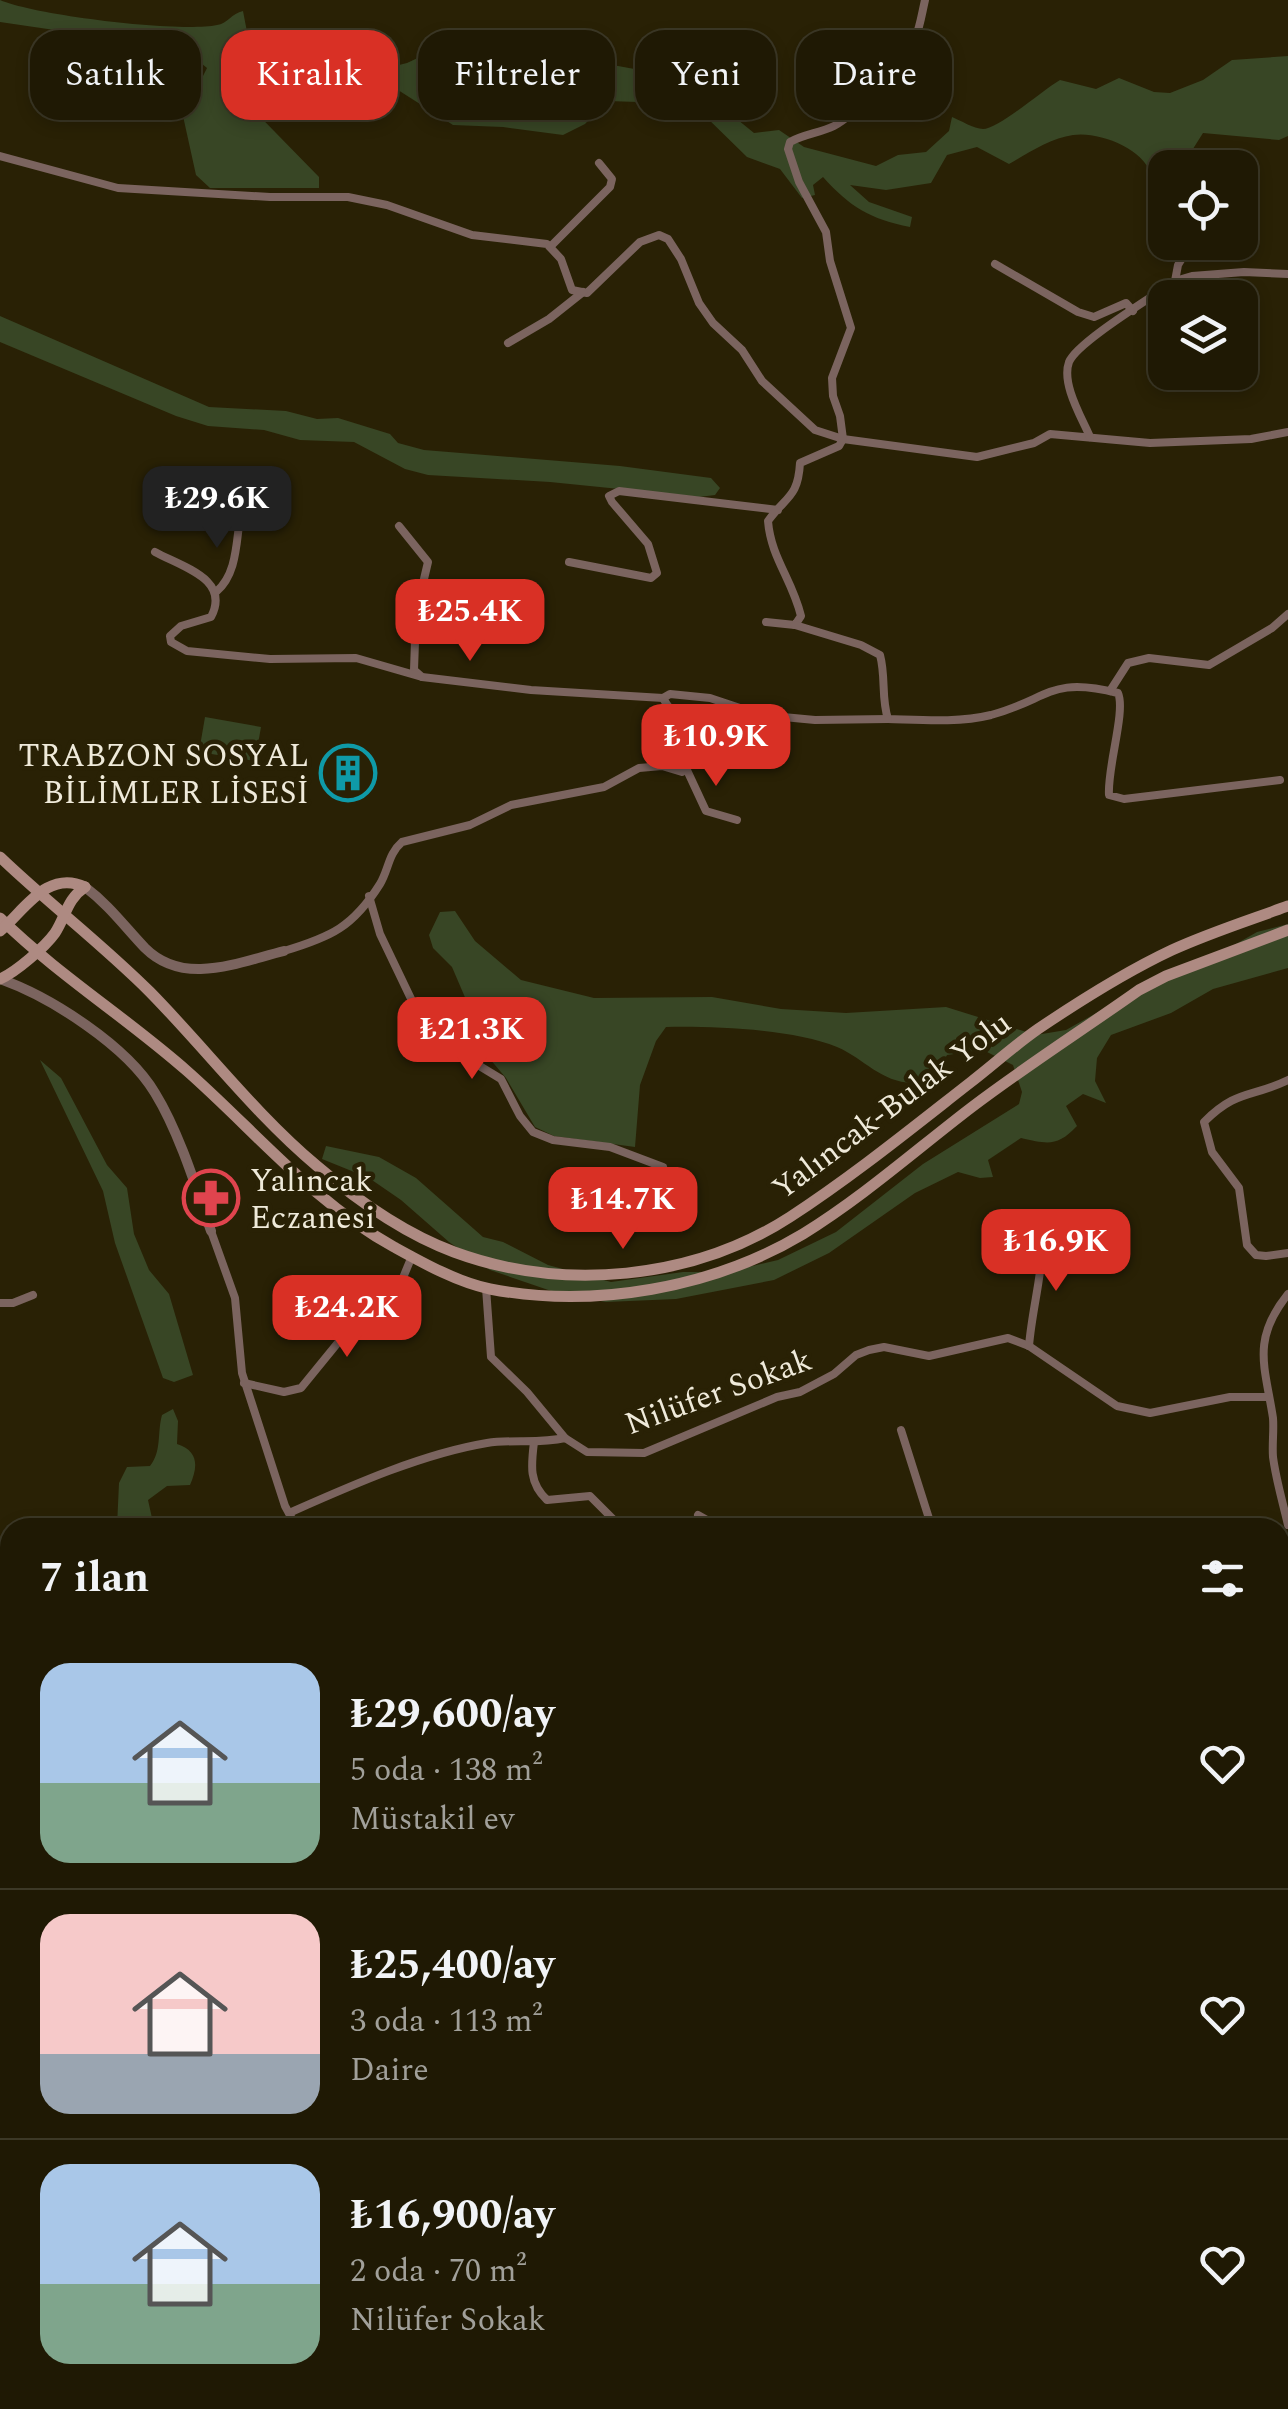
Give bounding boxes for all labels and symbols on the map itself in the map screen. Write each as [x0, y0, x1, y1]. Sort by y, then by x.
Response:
pin: ₺29.6K [136, 466, 298, 551]
pin: ₺25.4K [389, 579, 551, 664]
pin: ₺10.9K [635, 704, 797, 789]
place label: TRABZON SOSYAL BİLİMLER LİSESİ [18, 732, 309, 818]
building icon: TRABZON SOSYAL BİLİMLER LİSESİ [318, 743, 378, 803]
pin: ₺21.3K [391, 997, 553, 1082]
street label: Yalıncak-Bulak Yolu [762, 1000, 1022, 1213]
place label: Yalıncak Eczanesi [250, 1157, 375, 1243]
pin: ₺14.7K [542, 1167, 704, 1252]
pharmacy icon: Yalıncak Eczanesi [181, 1168, 241, 1228]
pin: ₺16.9K [975, 1209, 1137, 1294]
pin: ₺24.2K [266, 1275, 428, 1360]
street label: Nilüfer Sokak [618, 1336, 819, 1449]

